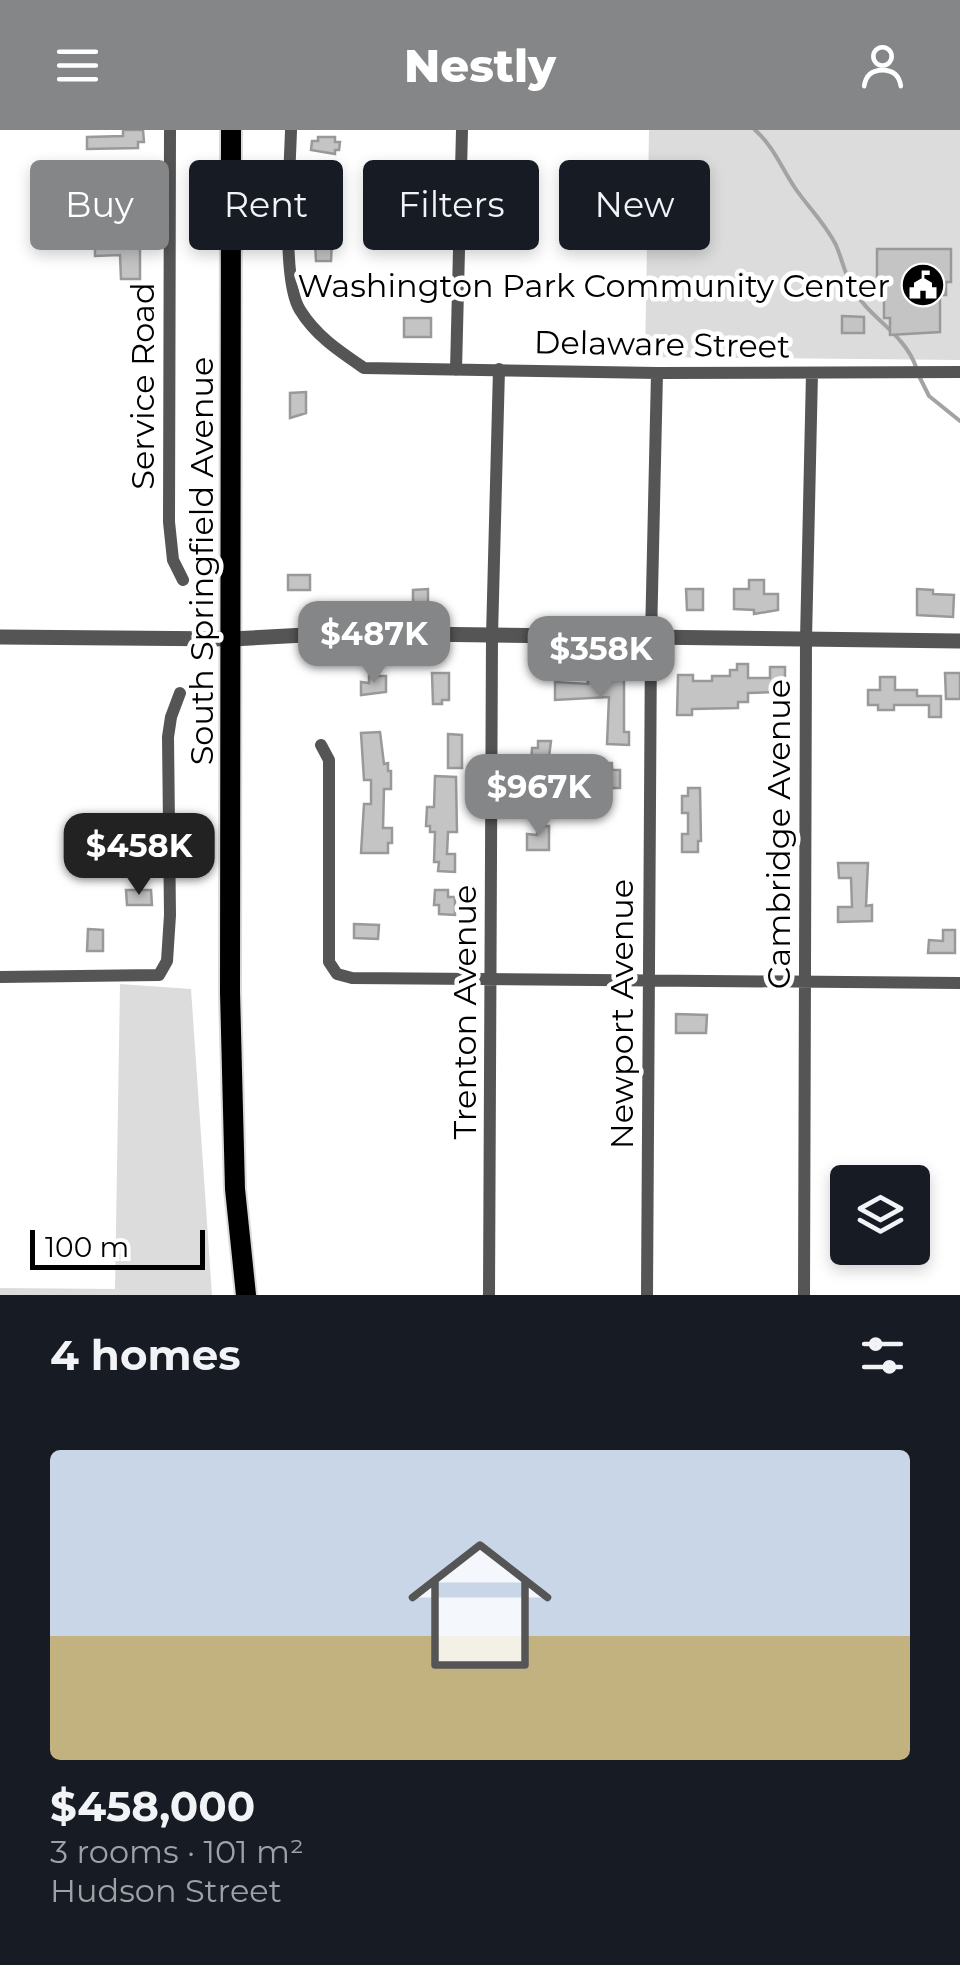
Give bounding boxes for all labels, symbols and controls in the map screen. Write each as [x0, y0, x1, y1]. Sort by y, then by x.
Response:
icon: menu [50, 38, 105, 93]
text: Nestly [404, 38, 556, 93]
icon: person [855, 38, 910, 93]
chip: Buy [30, 160, 169, 250]
chip: Rent [189, 160, 343, 250]
chip: Filters [363, 160, 539, 250]
chip: New [559, 160, 710, 250]
public building icon: Washington Park Community Center [900, 262, 946, 308]
place label: Washington Park Community Center [298, 266, 890, 305]
street label: Service Road [123, 282, 162, 490]
street label: Delaware Street [534, 322, 790, 366]
street label: South Springfield Avenue [182, 357, 221, 765]
pin: $487K [304, 601, 444, 686]
text: $487K [320, 614, 428, 653]
pin: $358K [531, 616, 671, 701]
text: $358K [550, 629, 652, 668]
street label: Cambridge Avenue [759, 679, 798, 989]
pin: $967K [469, 754, 609, 839]
text: $967K [487, 767, 591, 806]
pin: $458K [69, 813, 209, 898]
text: $458K [86, 826, 192, 865]
street label: Newport Avenue [602, 879, 641, 1149]
street label: Trenton Avenue [445, 885, 484, 1139]
map controls [830, 1165, 930, 1265]
button: layers [830, 1165, 930, 1265]
scale bar [30, 1225, 205, 1270]
text: 100 m [45, 1230, 129, 1264]
icon: filters [855, 1328, 910, 1383]
text: 4 homes [50, 1329, 241, 1381]
icon: home [390, 1515, 570, 1695]
text: $458,000 [50, 1780, 255, 1832]
text: 3 rooms · 101 m² [50, 1832, 304, 1871]
text: Hudson Street [50, 1871, 282, 1910]

